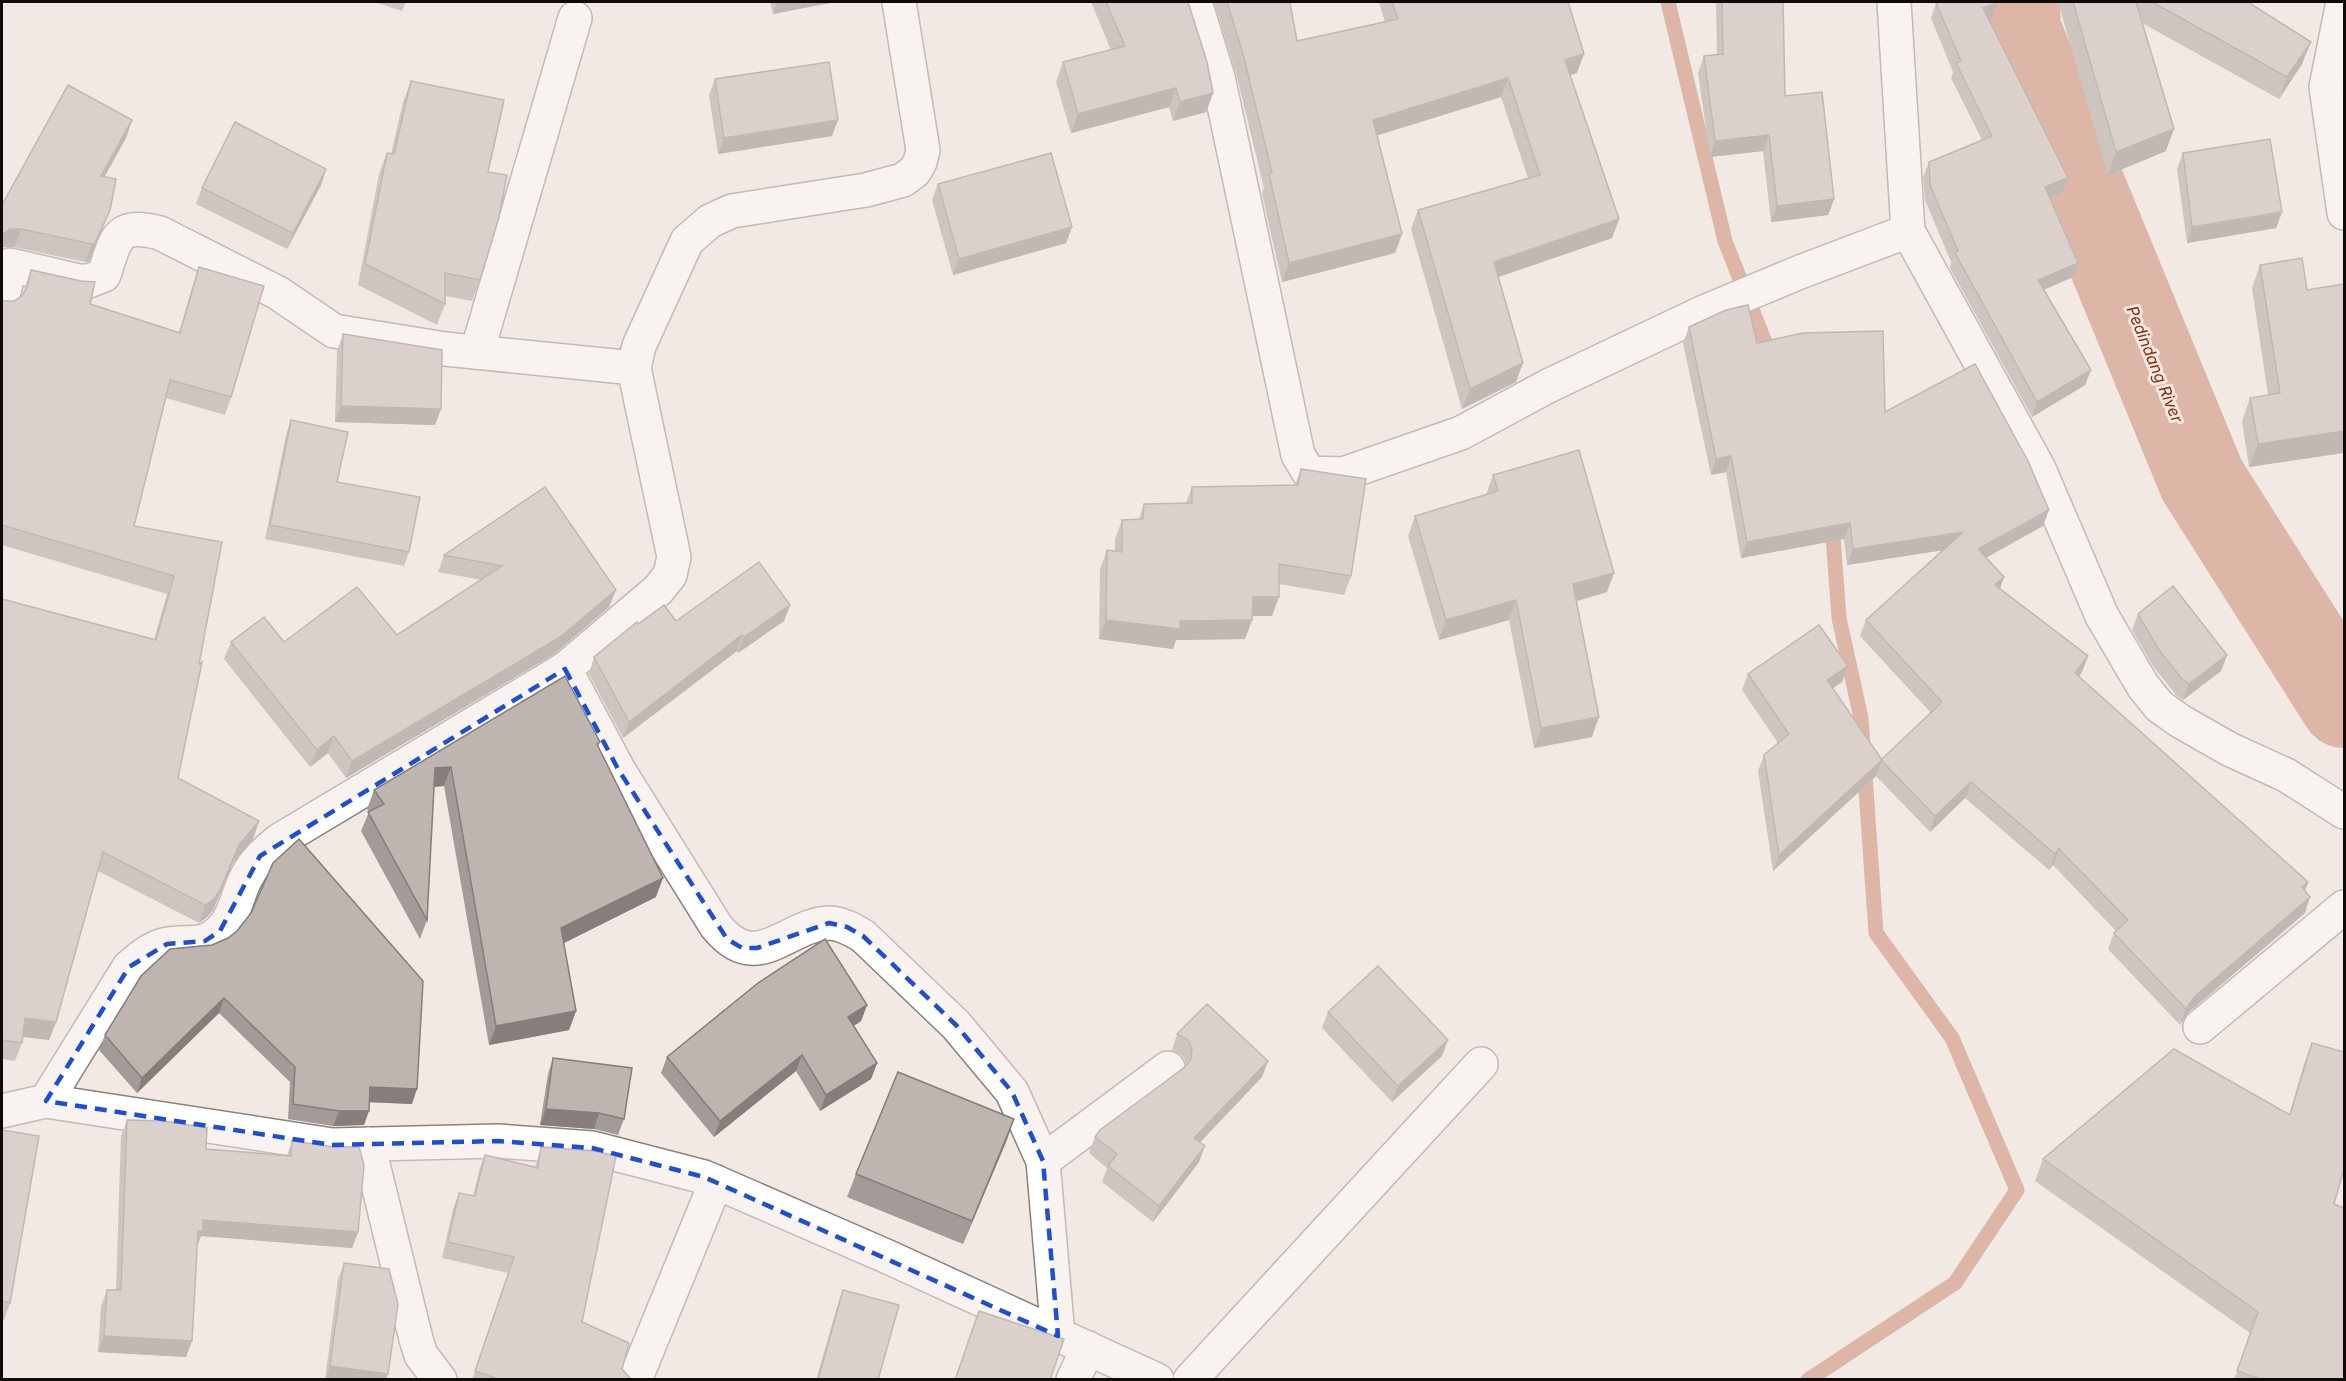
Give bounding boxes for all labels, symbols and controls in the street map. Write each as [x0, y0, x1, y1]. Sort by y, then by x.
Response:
water label: Pedindang River [2123, 303, 2188, 426]

